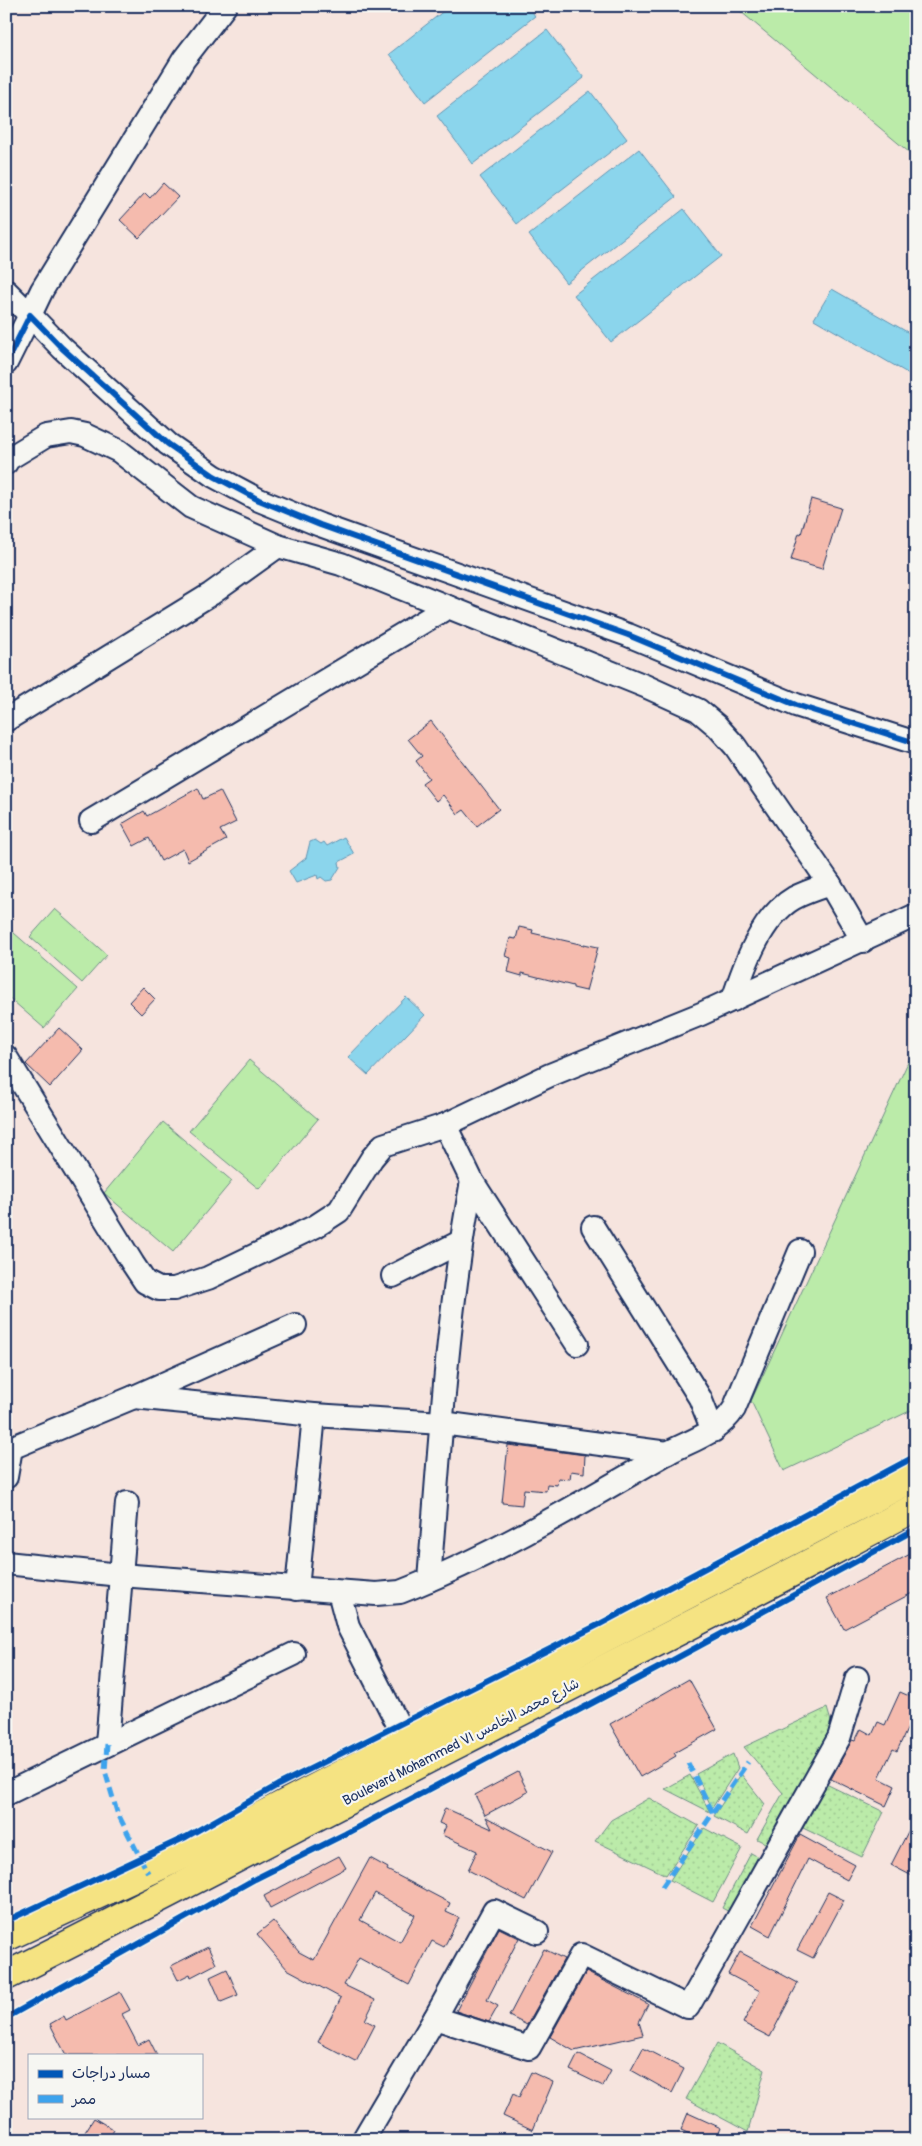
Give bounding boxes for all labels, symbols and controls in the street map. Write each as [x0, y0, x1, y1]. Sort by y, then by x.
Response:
street label: Boulevard Mohammed VI شارع محمد الخامس [340, 1675, 582, 1810]
legend [28, 2054, 202, 2118]
text: مسار دراجات [72, 2064, 151, 2083]
text: ممر [70, 2090, 96, 2109]

